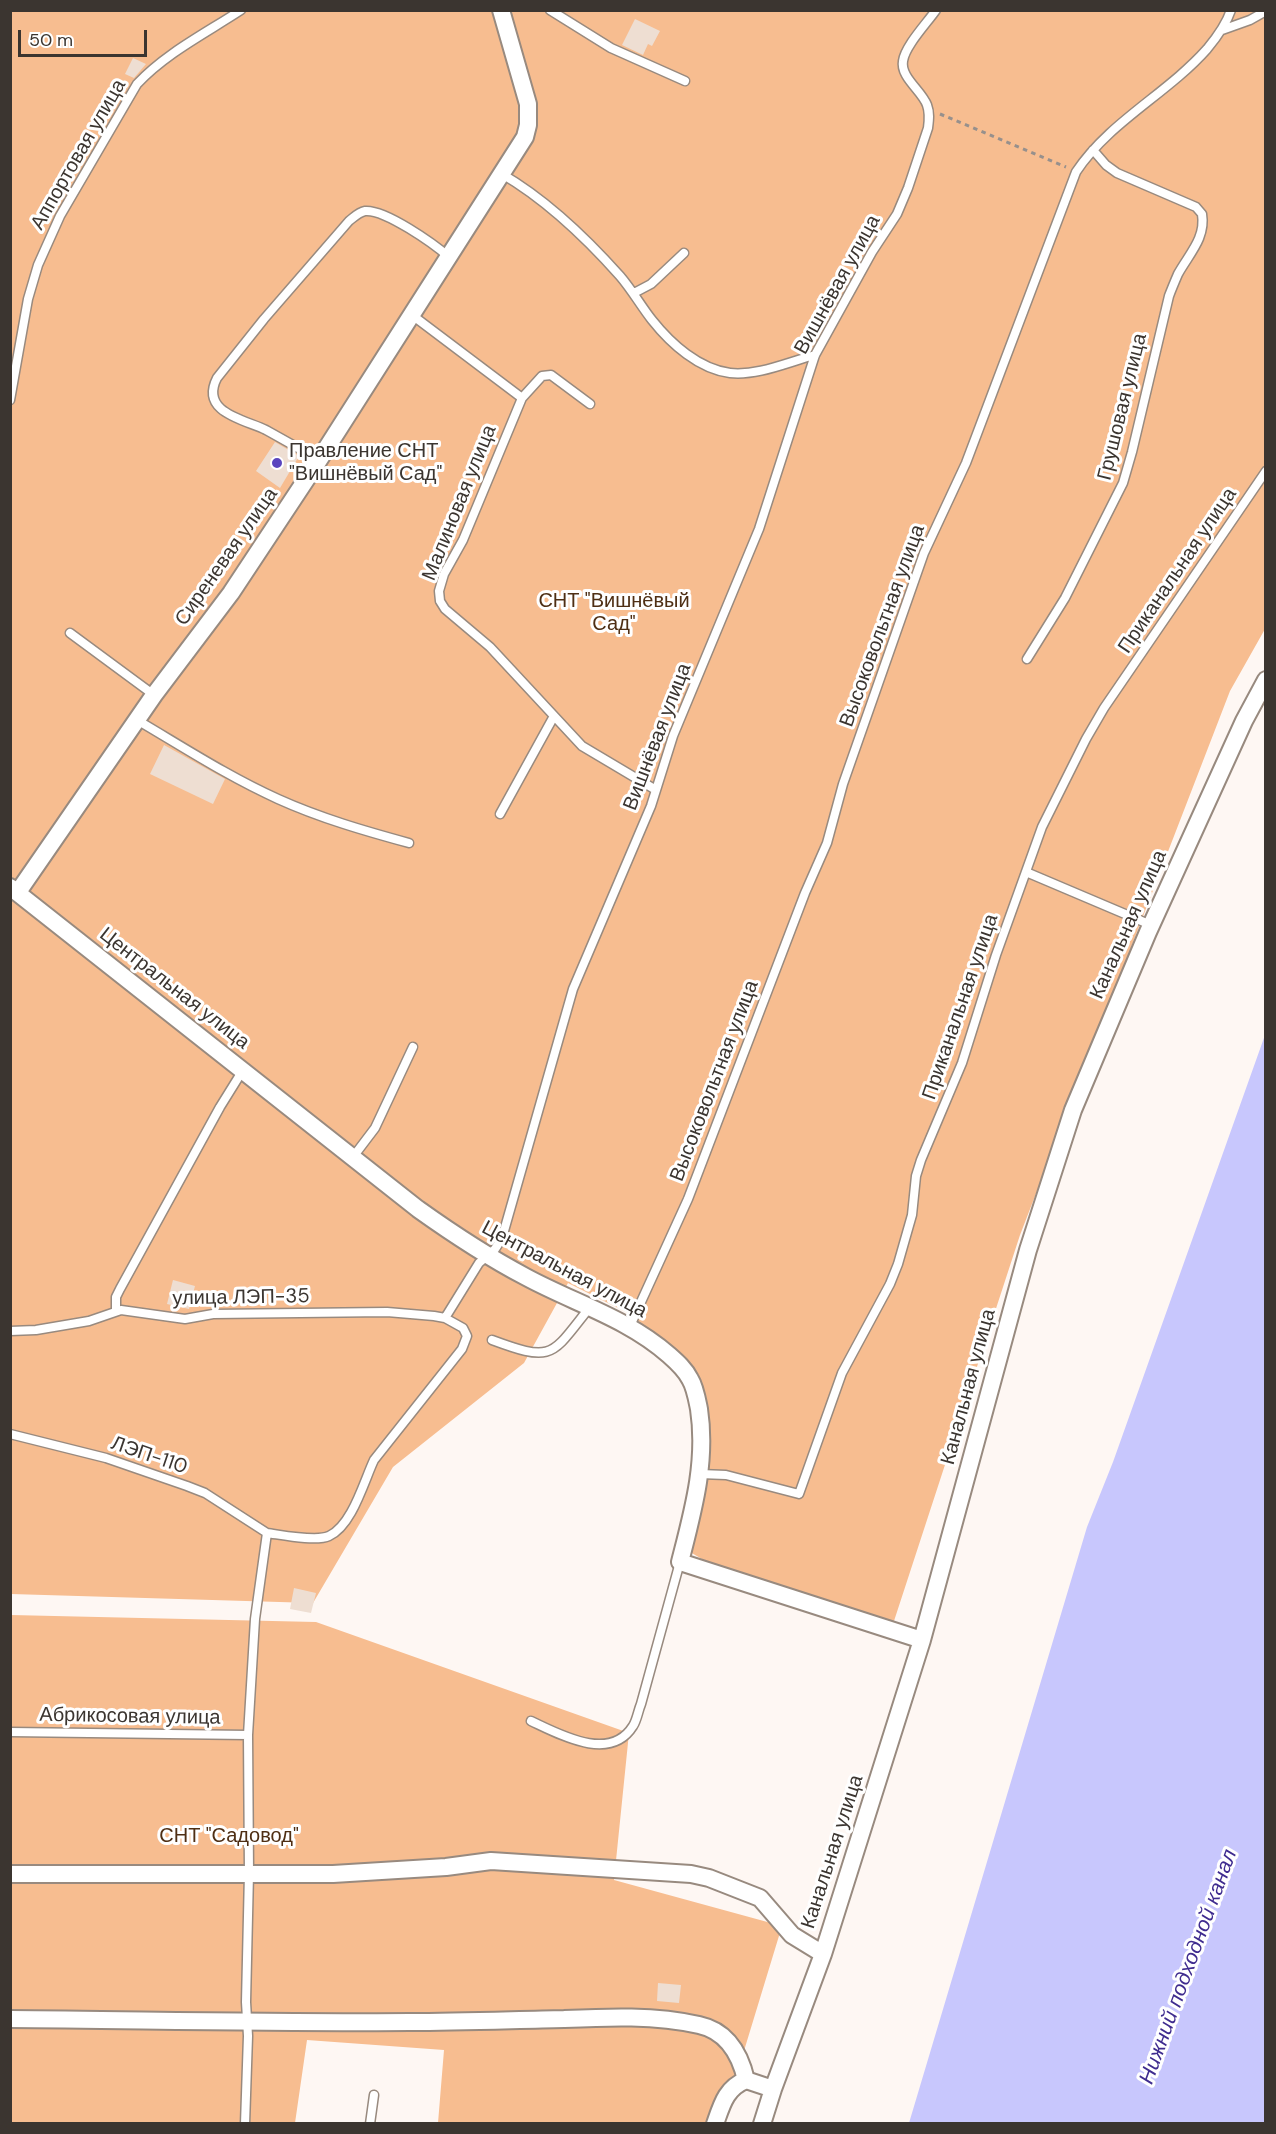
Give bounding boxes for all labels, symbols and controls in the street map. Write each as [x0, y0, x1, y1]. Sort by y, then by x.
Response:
scale bar [21, 18, 150, 56]
text: 50 m [29, 28, 73, 52]
street label: Аппортовая улица [26, 76, 132, 234]
street label: Вишнёвая улица [790, 211, 886, 359]
street label: Грушовая улица [1093, 331, 1153, 483]
street label: Малиновая улица [418, 422, 502, 584]
place label: Правление СНТ "Вишнёвый Сад" [289, 440, 442, 487]
marker: Правление СНТ "Вишнёвый Сад" [270, 456, 284, 470]
street label: Сиреневая улица [171, 483, 283, 631]
street label: Приканальная улица [1114, 484, 1242, 658]
street label: Высоковольтная улица [835, 522, 931, 730]
park label: СНТ "Вишнёвый Сад" [538, 590, 690, 637]
street label: Вишнёвая улица [619, 660, 697, 814]
street label: Канальная улица [1085, 847, 1173, 1003]
street label: Приканальная улица [918, 911, 1004, 1103]
street label: Центральная улица [94, 923, 254, 1055]
street label: Высоковольтная улица [666, 977, 764, 1185]
street label: Центральная улица [477, 1216, 651, 1324]
street label: улица ЛЭП-35 [172, 1285, 310, 1311]
street label: Канальная улица [937, 1306, 1001, 1468]
street label: ЛЭП-110 [108, 1432, 190, 1480]
street label: Абрикосовая улица [39, 1703, 221, 1731]
street label: Канальная улица [797, 1772, 869, 1932]
park label: СНТ "Садовод" [159, 1825, 299, 1849]
water label: Нижний подходной канал [1135, 1846, 1243, 2088]

